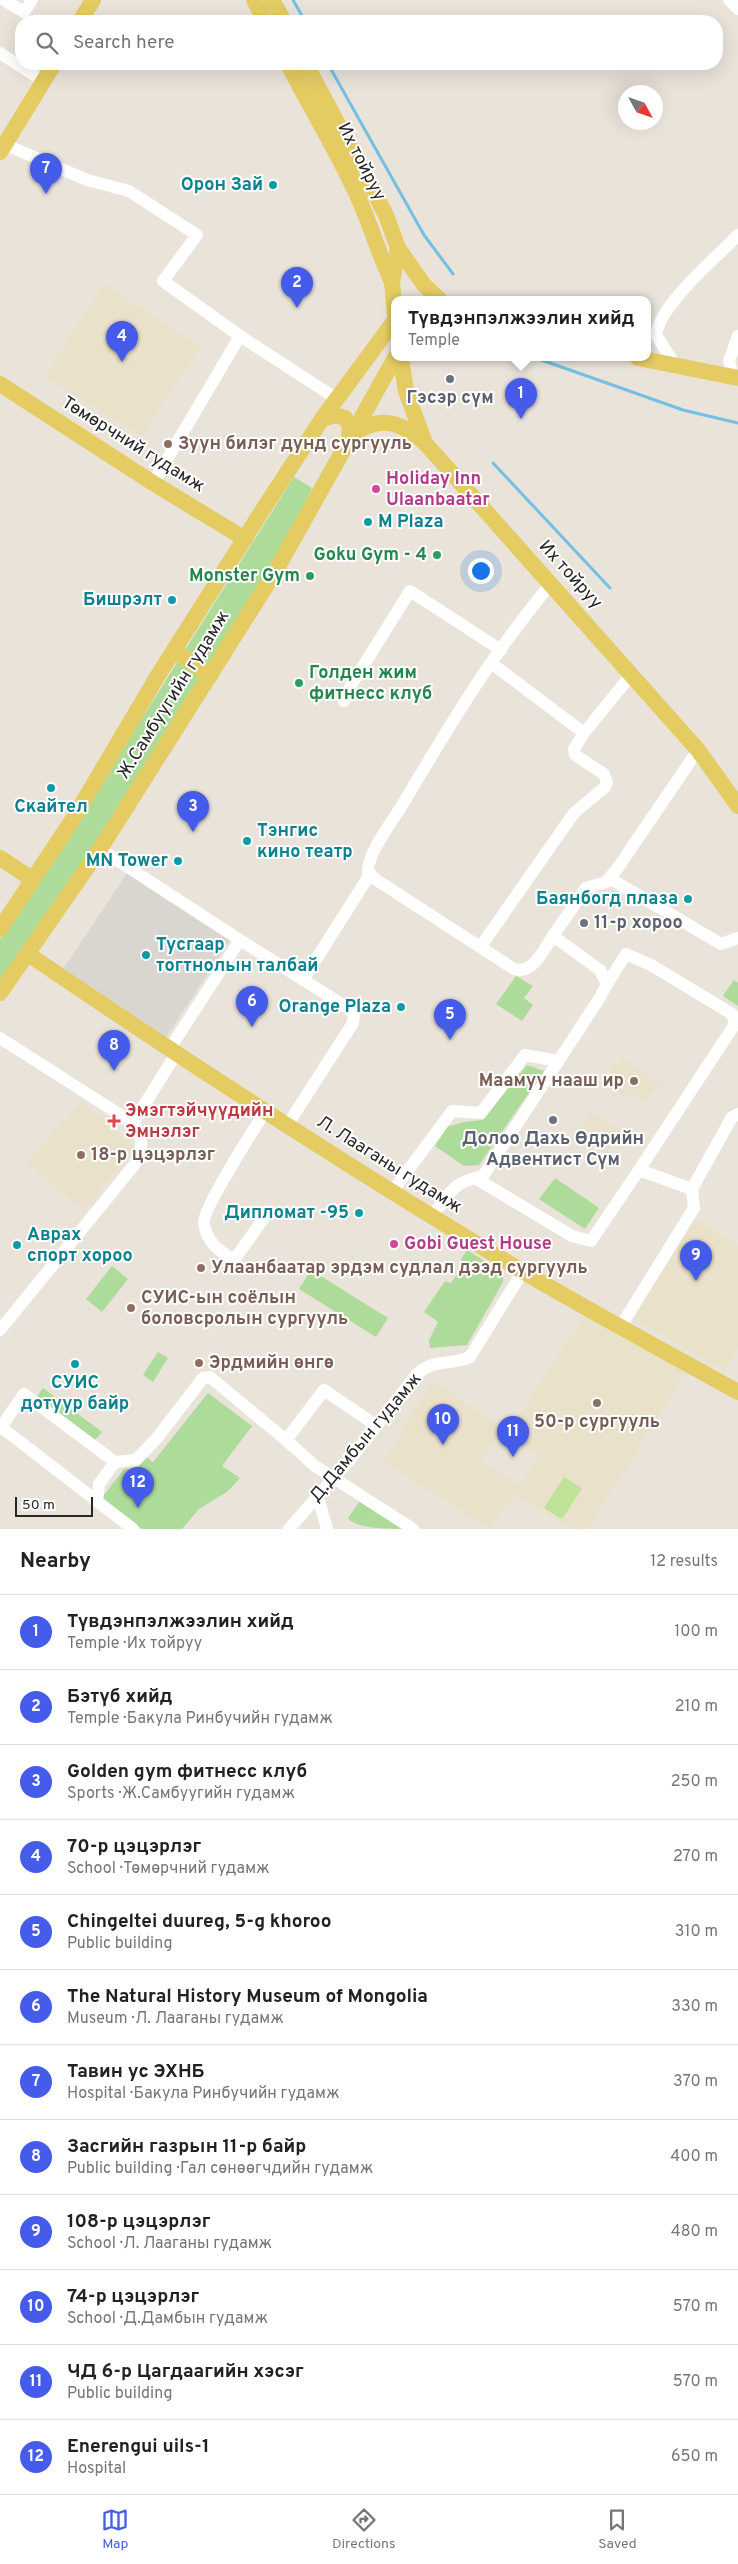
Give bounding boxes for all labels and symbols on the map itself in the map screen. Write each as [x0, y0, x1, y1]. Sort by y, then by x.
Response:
north arrow [618, 85, 663, 130]
street label: Их тойруу [332, 119, 390, 205]
pin: 7 [30, 153, 62, 194]
place label: Орон Зай [181, 174, 263, 197]
marker: Орон Зай [267, 179, 279, 191]
pin: 2 [281, 267, 313, 308]
pin: 4 [106, 321, 138, 362]
marker: Гэсэр сүм [444, 373, 456, 385]
pin: 1 [505, 378, 537, 419]
place label: Гэсэр сүм [406, 387, 494, 410]
street label: Төмөрчний гудамж [57, 392, 209, 498]
place label: Зуун билэг дунд сургууль [178, 433, 412, 456]
marker: Зуун билэг дунд сургууль [162, 438, 174, 450]
place label: Holiday Inn Ulaanbaatar [386, 468, 490, 512]
marker: Holiday Inn Ulaanbaatar [370, 483, 382, 495]
place label: M Plaza [378, 511, 444, 534]
marker: M Plaza [362, 516, 374, 528]
street label: Их тойруу [533, 536, 607, 614]
place label: Goku Gym - 4 [314, 544, 427, 567]
marker: Goku Gym - 4 [431, 549, 443, 561]
your location [468, 558, 494, 584]
place label: Monster Gym [189, 565, 300, 588]
marker: Monster Gym [304, 570, 316, 582]
place label: Бишрэлт [83, 589, 163, 612]
marker: Бишрэлт [166, 594, 178, 606]
street label: Ж.Самбуугийн гудамж [113, 606, 235, 784]
place label: Голден жим фитнесс клуб [309, 662, 432, 706]
marker: Голден жим фитнесс клуб [293, 677, 305, 689]
marker: Скайтел [45, 782, 57, 794]
pin: 3 [177, 791, 209, 832]
place label: Скайтел [14, 796, 88, 819]
place label: Тэнгис кино театр [257, 820, 353, 864]
marker: Тэнгис кино театр [241, 835, 253, 847]
place label: MN Tower [86, 850, 168, 873]
marker: MN Tower [172, 855, 184, 867]
place label: Баянбогд плаза [536, 888, 678, 911]
marker: Баянбогд плаза [682, 893, 694, 905]
place label: 11-р хороо [594, 912, 683, 935]
marker: 11-р хороо [578, 917, 590, 929]
place label: Тусгаар тогтнолын талбай [156, 934, 318, 978]
marker: Тусгаар тогтнолын талбай [140, 949, 152, 961]
pin: 6 [236, 986, 268, 1027]
place label: Orange Plaza [278, 996, 391, 1019]
pin: 5 [434, 999, 466, 1040]
marker: Orange Plaza [395, 1001, 407, 1013]
pin: 8 [98, 1030, 130, 1071]
place label: Маамуу нааш ир [479, 1070, 624, 1093]
marker: Маамуу нааш ир [628, 1075, 640, 1087]
place label: Эмэгтэйчүүдийн Эмнэлэг [125, 1100, 273, 1144]
street label: Л. Лааганы гудамж [312, 1111, 466, 1219]
marker: Эмэгтэйчүүдийн Эмнэлэг [107, 1114, 121, 1128]
marker: Долоо Дахь Өдрийн Адвентист Сүм [547, 1114, 559, 1126]
place label: Долоо Дахь Өдрийн Адвентист Сүм [462, 1128, 644, 1172]
place label: 18-р цэцэрлэг [91, 1144, 215, 1167]
marker: 18-р цэцэрлэг [75, 1149, 87, 1161]
place label: Дипломат -95 [224, 1202, 349, 1225]
marker: Дипломат -95 [353, 1207, 365, 1219]
place label: Аврах спорт хороо [27, 1224, 133, 1268]
place label: Gobi Guest House [404, 1233, 552, 1256]
marker: Gobi Guest House [388, 1238, 400, 1250]
marker: Аврах спорт хороо [11, 1239, 23, 1251]
pin: 9 [680, 1240, 712, 1281]
place label: Улаанбаатар эрдэм судлал дээд сургууль [211, 1257, 588, 1280]
marker: Улаанбаатар эрдэм судлал дээд сургууль [195, 1262, 207, 1274]
place label: СУИС-ын соёлын боловсролын сургууль [141, 1287, 348, 1331]
marker: СУИС-ын соёлын боловсролын сургууль [125, 1302, 137, 1314]
place label: Эрдмийн өнгө [209, 1352, 334, 1375]
marker: Эрдмийн өнгө [193, 1357, 205, 1369]
marker: СУИС дотуур байр [69, 1358, 81, 1370]
street label: Д.Дамбын гудамж [305, 1368, 427, 1508]
place label: СУИС дотуур байр [21, 1372, 129, 1416]
marker: 50-р сургууль [591, 1397, 603, 1409]
pin: 10 [427, 1404, 459, 1445]
place label: 50-р сургууль [534, 1411, 660, 1434]
pin: 11 [497, 1416, 529, 1457]
pin: 12 [122, 1467, 154, 1508]
scale bar [15, 1494, 92, 1517]

